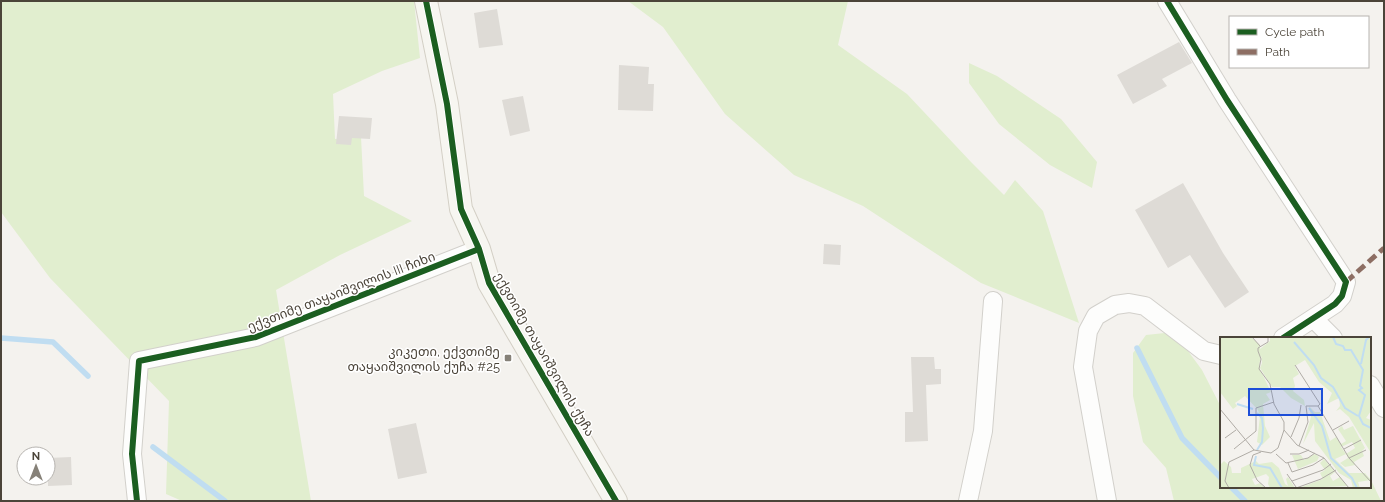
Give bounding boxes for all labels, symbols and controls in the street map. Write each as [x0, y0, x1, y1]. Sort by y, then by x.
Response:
legend [1229, 16, 1369, 68]
text: Cycle path [1265, 25, 1324, 39]
text: Path [1265, 45, 1290, 59]
street label: ექვთიმე თაყაიშვილის III ჩიხი [245, 249, 438, 335]
street label: ექვთიმე თაყაიშვილის ქუჩა [491, 270, 598, 439]
inset map [1220, 337, 1371, 488]
place label: კიკეთი, ექვთიმე თაყაიშვილის ქუჩა #25 [347, 344, 500, 375]
marker: კიკეთი, ექვთიმე თაყაიშვილის ქუჩა #25 [503, 353, 513, 363]
north arrow [16, 446, 56, 486]
text: N [32, 450, 40, 463]

